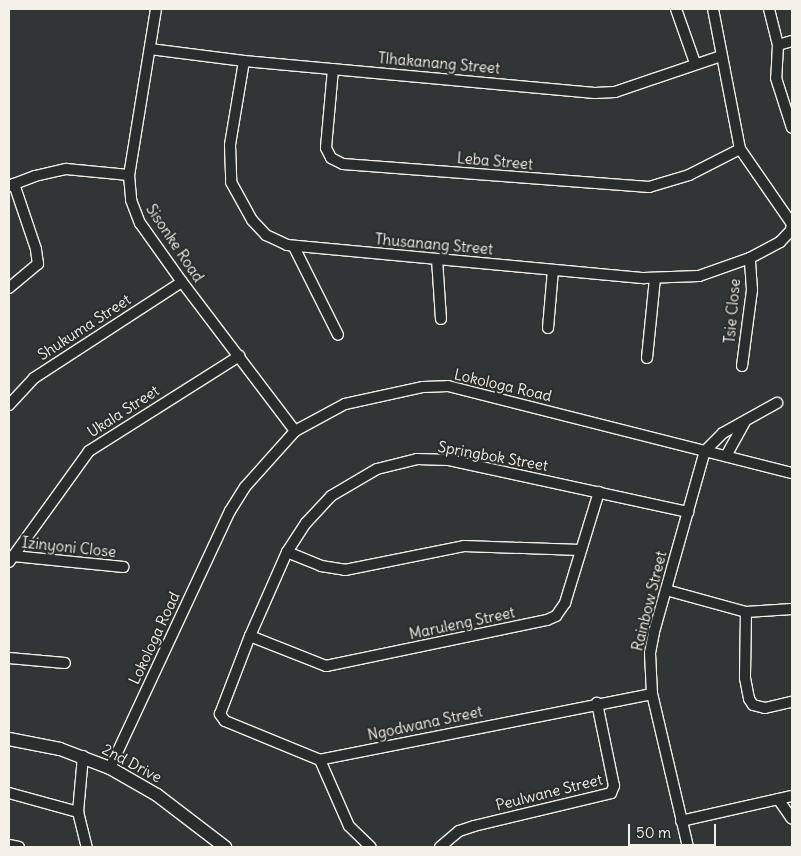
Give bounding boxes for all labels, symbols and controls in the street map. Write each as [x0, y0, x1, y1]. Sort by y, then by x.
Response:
street label: Tlhakanang Street [377, 49, 501, 77]
street label: Leba Street [456, 149, 534, 173]
street label: Sisonke Road [142, 201, 208, 285]
street label: Thusanang Street [374, 230, 494, 258]
street label: Tsie Close [720, 278, 744, 344]
street label: Shukuma Street [34, 290, 134, 364]
street label: Lokologa Road [452, 365, 554, 405]
street label: Ukala Street [84, 381, 162, 441]
street label: Springbok Street [437, 437, 549, 475]
street label: Izinyoni Close [21, 533, 117, 561]
street label: Rainbow Street [628, 549, 670, 653]
street label: Lokologa Road [125, 589, 183, 687]
street label: Maruleng Street [407, 603, 517, 643]
street label: Ngodwana Street [366, 702, 484, 744]
street label: 2nd Drive [99, 740, 165, 786]
street label: Peulwane Street [494, 770, 604, 814]
scale bar [631, 814, 718, 846]
text: 50 m [636, 823, 671, 842]

